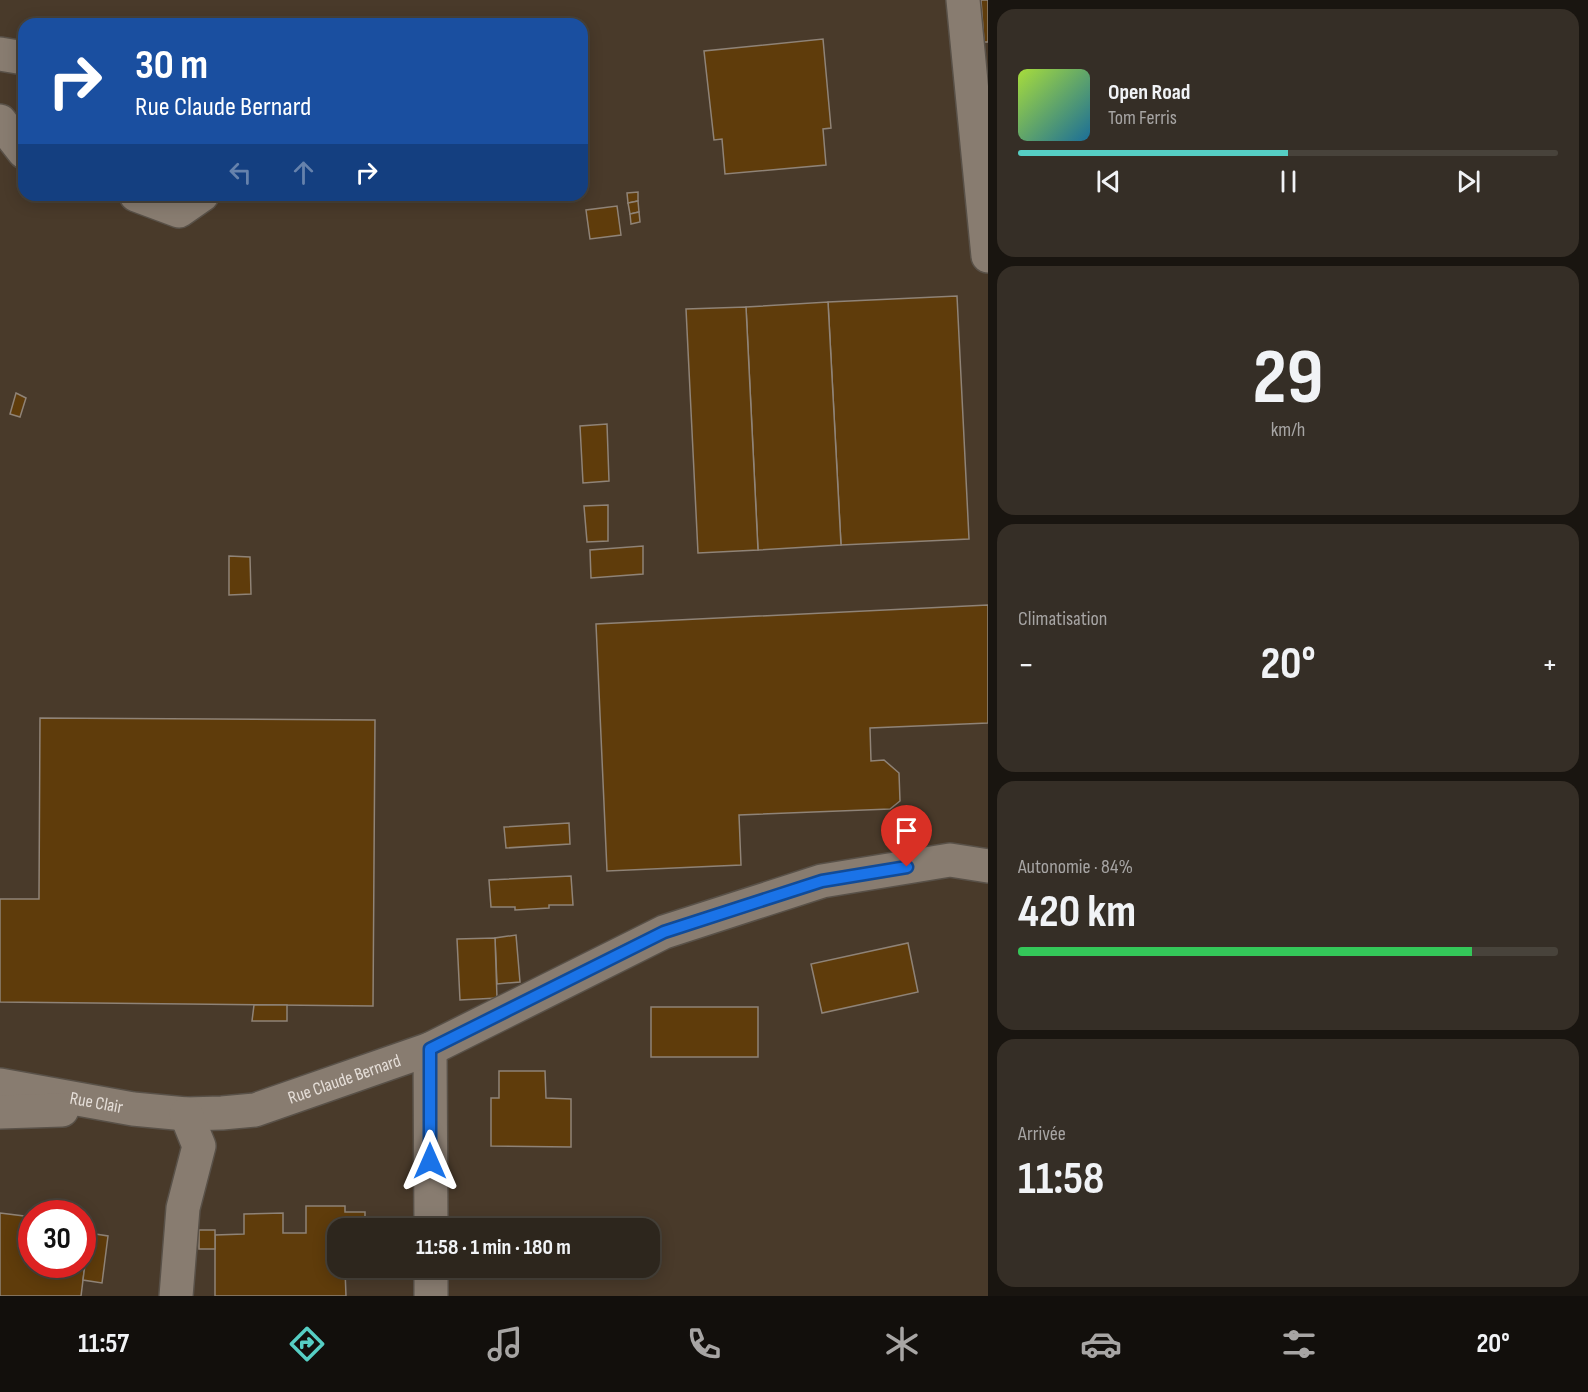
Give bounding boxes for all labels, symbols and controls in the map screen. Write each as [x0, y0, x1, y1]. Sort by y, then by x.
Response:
text: 30 m [135, 40, 208, 91]
icon: right [36, 42, 114, 120]
text: Open Road [1108, 79, 1190, 106]
text: Rue Claude Bernard [135, 91, 311, 123]
text: Tom Ferris [1108, 106, 1177, 130]
icon: left [224, 156, 257, 189]
icon: ahead [287, 156, 320, 189]
icon: right [350, 156, 383, 189]
icon: previous [1092, 165, 1125, 198]
icon: pause [1272, 165, 1305, 198]
icon: next [1452, 165, 1485, 198]
text: 29 [1252, 332, 1324, 425]
text: km/h [1271, 418, 1305, 442]
text: Climatisation [1018, 607, 1107, 631]
text: 20° [1260, 637, 1316, 692]
text: − [1018, 645, 1034, 685]
text: + [1542, 645, 1558, 685]
pin [881, 805, 932, 867]
icon: arrive [890, 814, 923, 847]
text: Autonomie · 84% [1018, 855, 1133, 879]
text: 420 km [1018, 885, 1136, 940]
street label: Rue Claude Bernard [285, 1050, 403, 1109]
street label: Rue Clair [68, 1088, 125, 1118]
text: Arrivée [1018, 1122, 1066, 1146]
position arrow [398, 1129, 462, 1193]
text: 11:58 [1018, 1152, 1104, 1207]
speed limit sign: 30 [18, 1200, 96, 1278]
text: 11:58 · 1 min · 180 m [416, 1234, 571, 1261]
icon: directions [286, 1323, 328, 1365]
icon: music [484, 1323, 526, 1365]
icon: phone [683, 1323, 725, 1365]
icon: climate [881, 1323, 923, 1365]
icon: car [1080, 1323, 1122, 1365]
icon: filters [1278, 1323, 1320, 1365]
text: 11:57 [78, 1328, 129, 1360]
text: 20° [1477, 1328, 1510, 1360]

